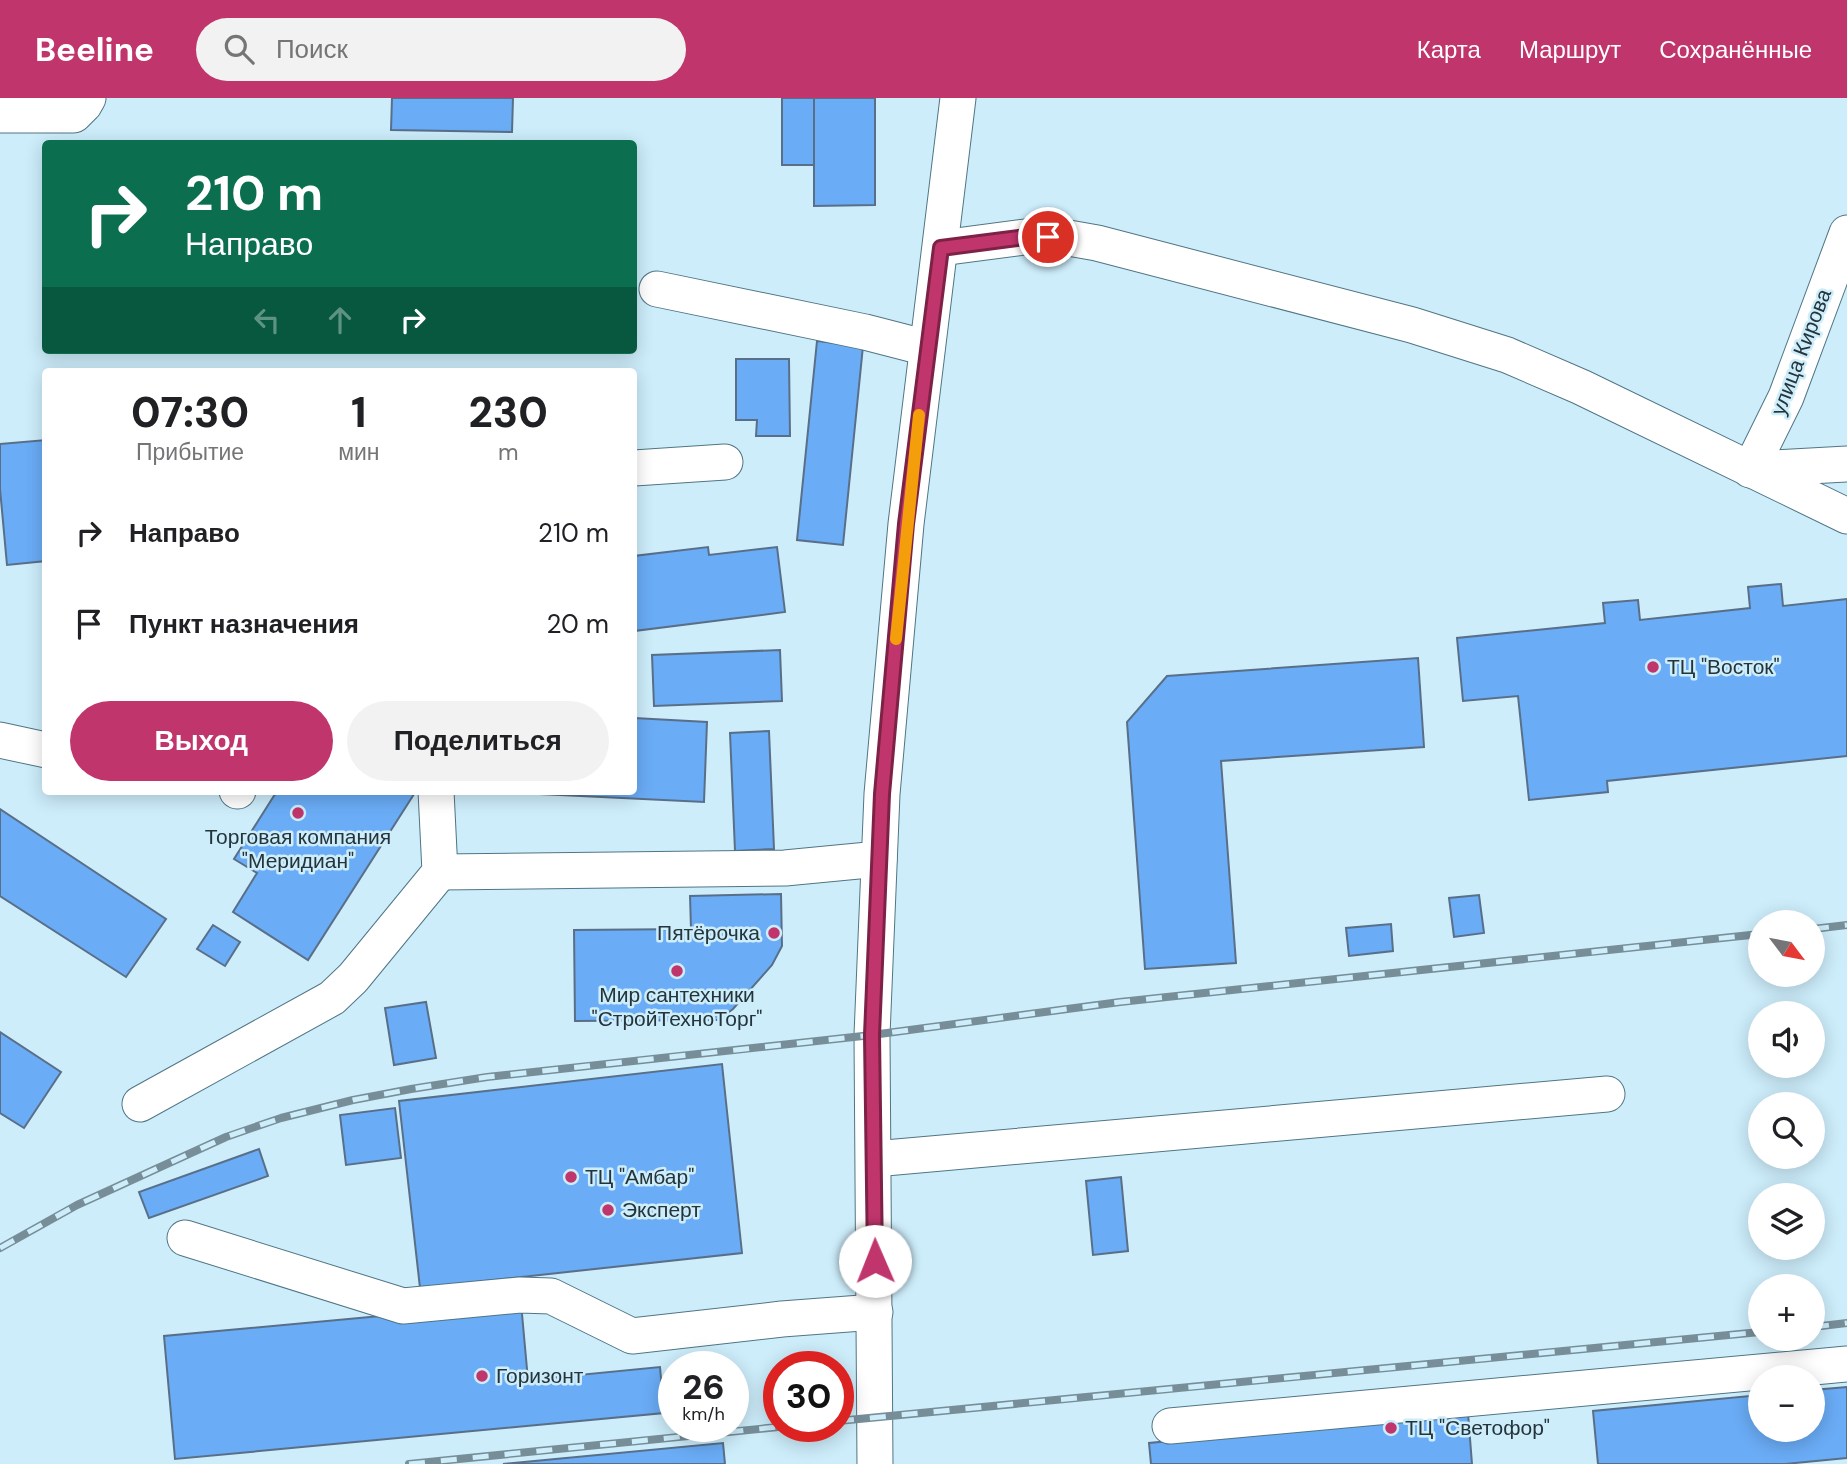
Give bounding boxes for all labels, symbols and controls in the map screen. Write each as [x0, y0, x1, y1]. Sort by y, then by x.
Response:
search box [196, 18, 686, 81]
text: Beeline [35, 28, 154, 71]
icon: search [220, 30, 258, 68]
text: Поиск [276, 32, 348, 66]
text: Карта [1417, 34, 1481, 65]
text: Маршрут [1519, 34, 1621, 65]
text: Сохранённые [1659, 34, 1812, 65]
text: 210 m [185, 161, 323, 225]
icon: right [70, 168, 161, 259]
pin [1018, 207, 1078, 267]
icon: arrive [1029, 218, 1067, 256]
text: Направо [185, 223, 313, 265]
street label: улица Кирова [1764, 284, 1838, 419]
icon: left [248, 301, 286, 339]
icon: ahead [321, 301, 359, 339]
icon: right [394, 301, 432, 339]
text: 07:30 [131, 385, 249, 440]
text: 1 [351, 385, 367, 440]
text: 230 [469, 385, 548, 440]
text: Прибытие [136, 437, 244, 467]
text: мин [338, 437, 380, 467]
text: m [498, 437, 518, 467]
icon: right [70, 514, 108, 552]
text: Направо [129, 516, 240, 550]
text: 210 m [538, 516, 609, 550]
icon: arrive [70, 605, 108, 643]
text: Пункт назначения [129, 607, 359, 641]
text: 20 m [546, 607, 609, 641]
place label: ТЦ "Восток" [1667, 653, 1780, 681]
marker: ТЦ "Восток" [1645, 659, 1661, 675]
button: Выход [70, 701, 333, 781]
button: Поделиться [347, 701, 609, 781]
marker: Торговая компания "Меридиан" [290, 805, 306, 821]
place label: Торговая компания "Меридиан" [205, 823, 391, 875]
north arrow [1748, 910, 1825, 987]
map controls [1748, 910, 1825, 1442]
place label: Пятёрочка [657, 919, 760, 947]
marker: Пятёрочка [766, 925, 782, 941]
marker: Мир сантехники "СтройТехноТорг" [669, 963, 685, 979]
place label: Мир сантехники "СтройТехноТорг" [592, 981, 762, 1033]
button: sound [1748, 1001, 1825, 1078]
button: search [1748, 1092, 1825, 1169]
place label: ТЦ "Амбар" [585, 1163, 694, 1191]
marker: ТЦ "Амбар" [563, 1169, 579, 1185]
button: layers [1748, 1183, 1825, 1260]
place label: Эксперт [622, 1196, 701, 1224]
marker: Эксперт [600, 1202, 616, 1218]
position arrow [838, 1224, 912, 1298]
button: + [1748, 1274, 1825, 1351]
speed limit sign: 30 [763, 1351, 854, 1442]
place label: Горизонт [496, 1362, 584, 1390]
text: 26 [682, 1364, 725, 1410]
button: − [1748, 1365, 1825, 1442]
marker: Горизонт [474, 1368, 490, 1384]
text: km/h [682, 1402, 725, 1426]
place label: ТЦ "Светофор" [1405, 1414, 1550, 1442]
marker: ТЦ "Светофор" [1383, 1420, 1399, 1436]

